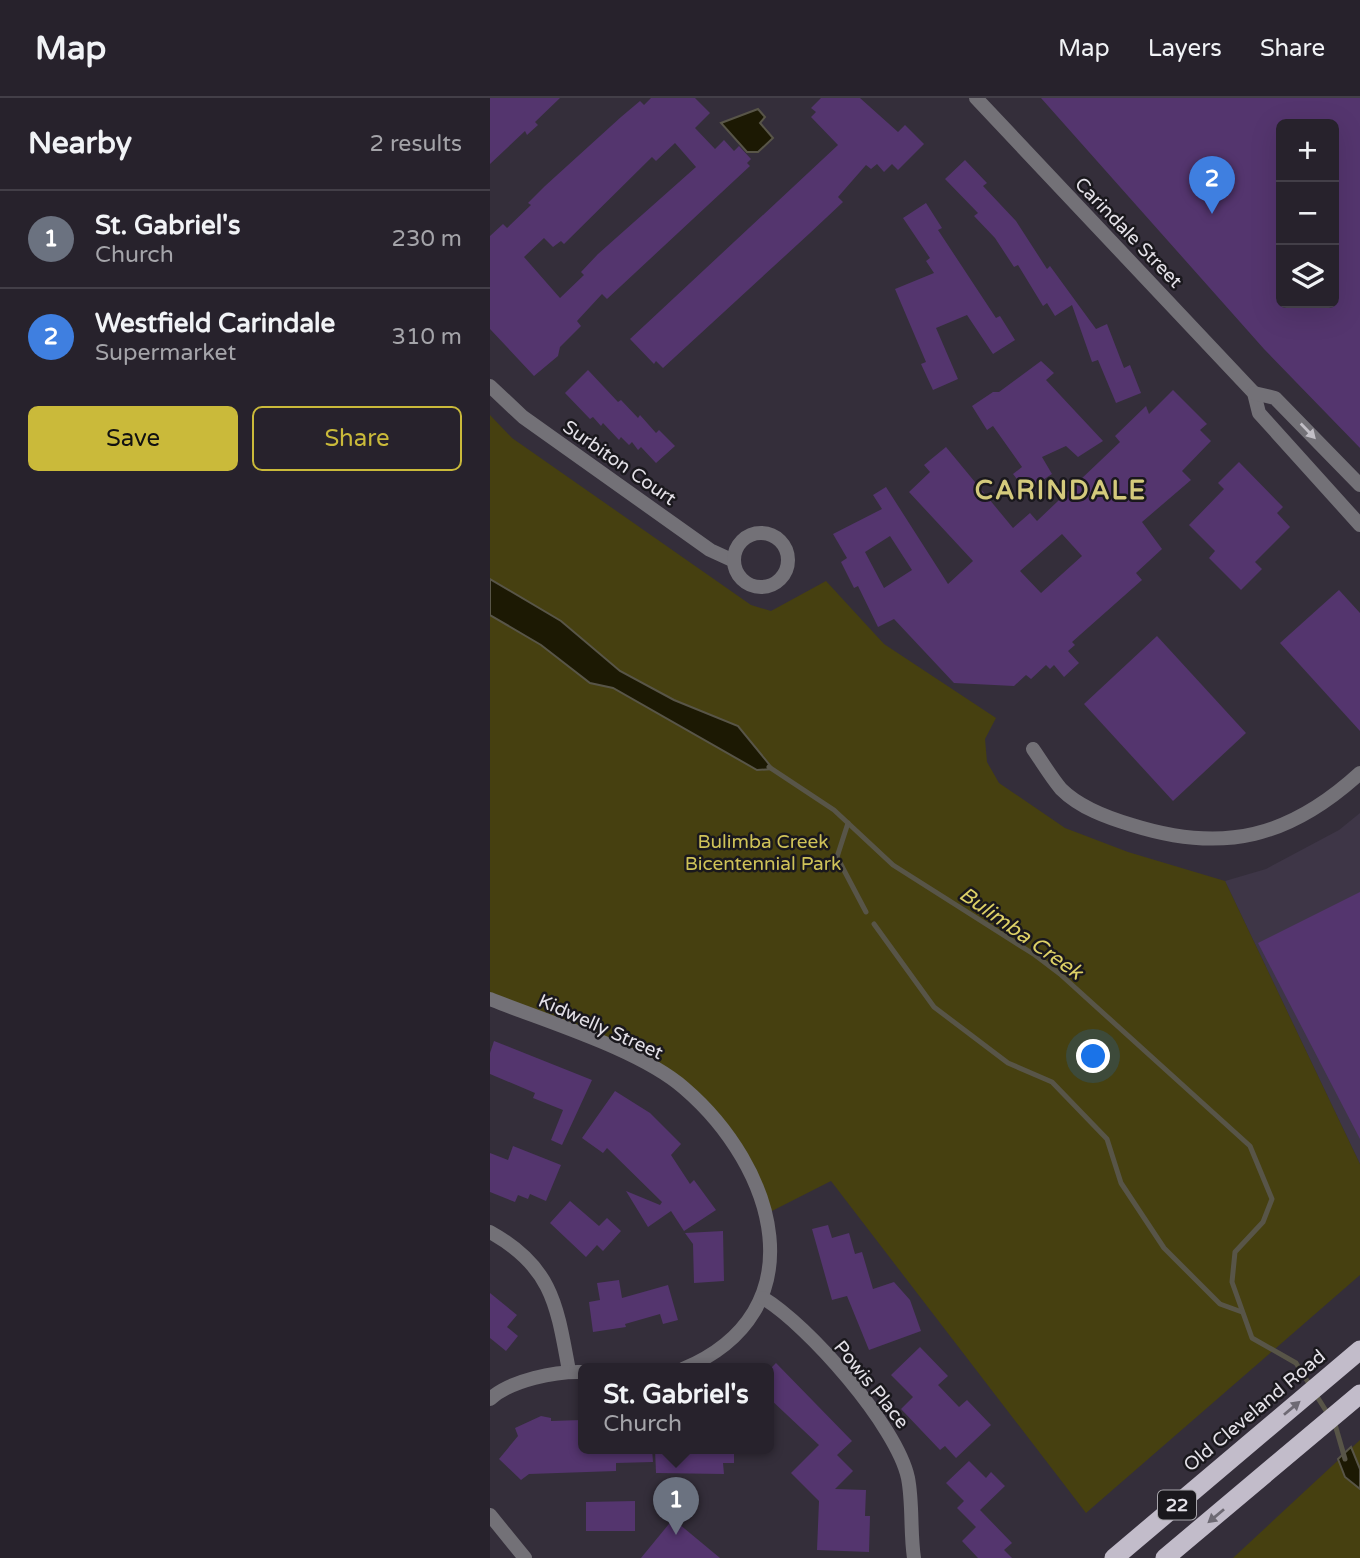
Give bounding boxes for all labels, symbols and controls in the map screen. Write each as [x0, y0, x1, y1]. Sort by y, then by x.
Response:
text: Map [35, 29, 106, 68]
text: Map [1058, 34, 1110, 63]
text: Layers [1148, 34, 1222, 63]
text: Share [1260, 34, 1325, 63]
map controls [1276, 119, 1339, 308]
button: + [1276, 119, 1339, 182]
text: Nearby [28, 125, 132, 162]
text: 2 results [369, 130, 462, 158]
pin: 2 [1189, 156, 1235, 214]
street label: Carindale Street [1070, 173, 1187, 292]
button: − [1276, 182, 1339, 245]
text: St. Gabriel's [95, 210, 240, 241]
text: 1 [44, 225, 58, 253]
text: 230 m [392, 225, 462, 253]
text: Church [95, 241, 174, 269]
button: layers [1276, 245, 1339, 308]
text: Westfield Carindale [95, 308, 335, 339]
text: 2 [44, 323, 58, 351]
text: 310 m [392, 323, 462, 351]
text: Supermarket [95, 339, 236, 367]
button: Save [28, 406, 238, 471]
button: Share [252, 406, 462, 471]
street label: Surbiton Court [559, 416, 680, 510]
one-way arrow [1300, 422, 1316, 439]
district label: CARINDALE [975, 475, 1147, 506]
park label: Bulimba Creek Bicentennial Park [685, 831, 841, 875]
water label: Bulimba Creek [954, 882, 1088, 986]
street label: Kidwelly Street [535, 990, 666, 1064]
your location [1076, 1039, 1110, 1073]
street label: Powis Place [829, 1336, 913, 1433]
street label: Old Cleveland Road [1179, 1345, 1330, 1476]
popup [578, 1363, 774, 1454]
text: St. Gabriel's [603, 1379, 749, 1410]
one-way arrow [1283, 1400, 1301, 1416]
text: Church [603, 1410, 682, 1438]
pin: 1 [653, 1477, 699, 1535]
road number: 22 [1158, 1490, 1196, 1520]
one-way arrow [1207, 1508, 1224, 1523]

